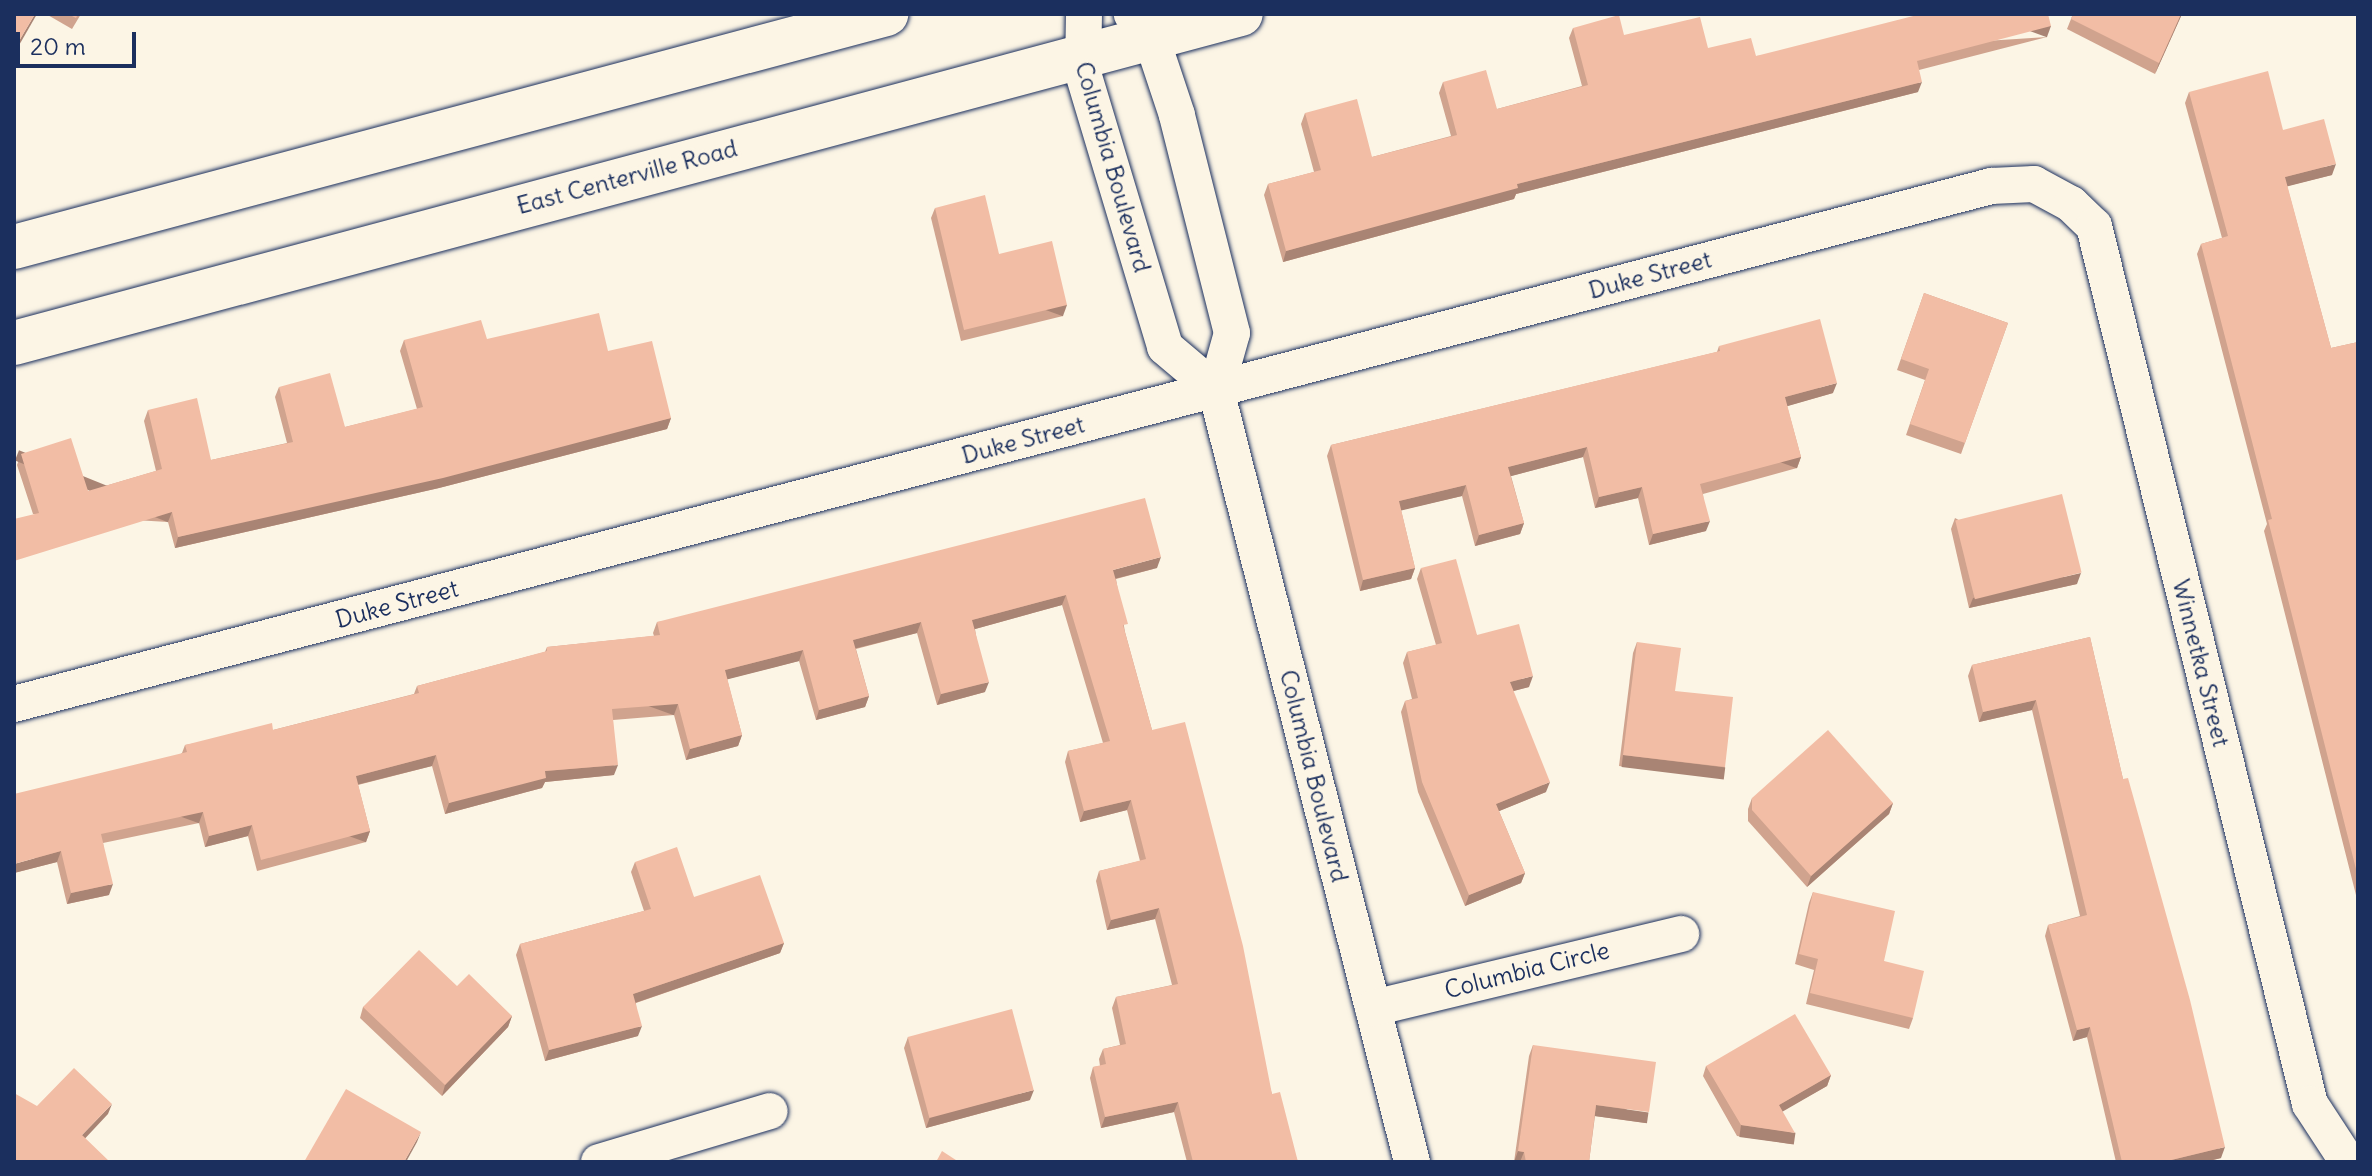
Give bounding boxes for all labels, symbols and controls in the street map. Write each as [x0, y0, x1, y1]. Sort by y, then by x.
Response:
scale bar [20, 16, 140, 66]
text: 20 m [30, 31, 86, 61]
street label: Columbia Boulevard [1069, 58, 1157, 276]
street label: East Centerville Road [514, 134, 740, 220]
street label: Duke Street [1586, 245, 1714, 305]
street label: Duke Street [959, 410, 1087, 470]
street label: Duke Street [333, 574, 461, 634]
street label: Winnetka Street [2166, 576, 2236, 750]
street label: Columbia Boulevard [1274, 667, 1354, 885]
street label: Columbia Circle [1442, 936, 1612, 1004]

